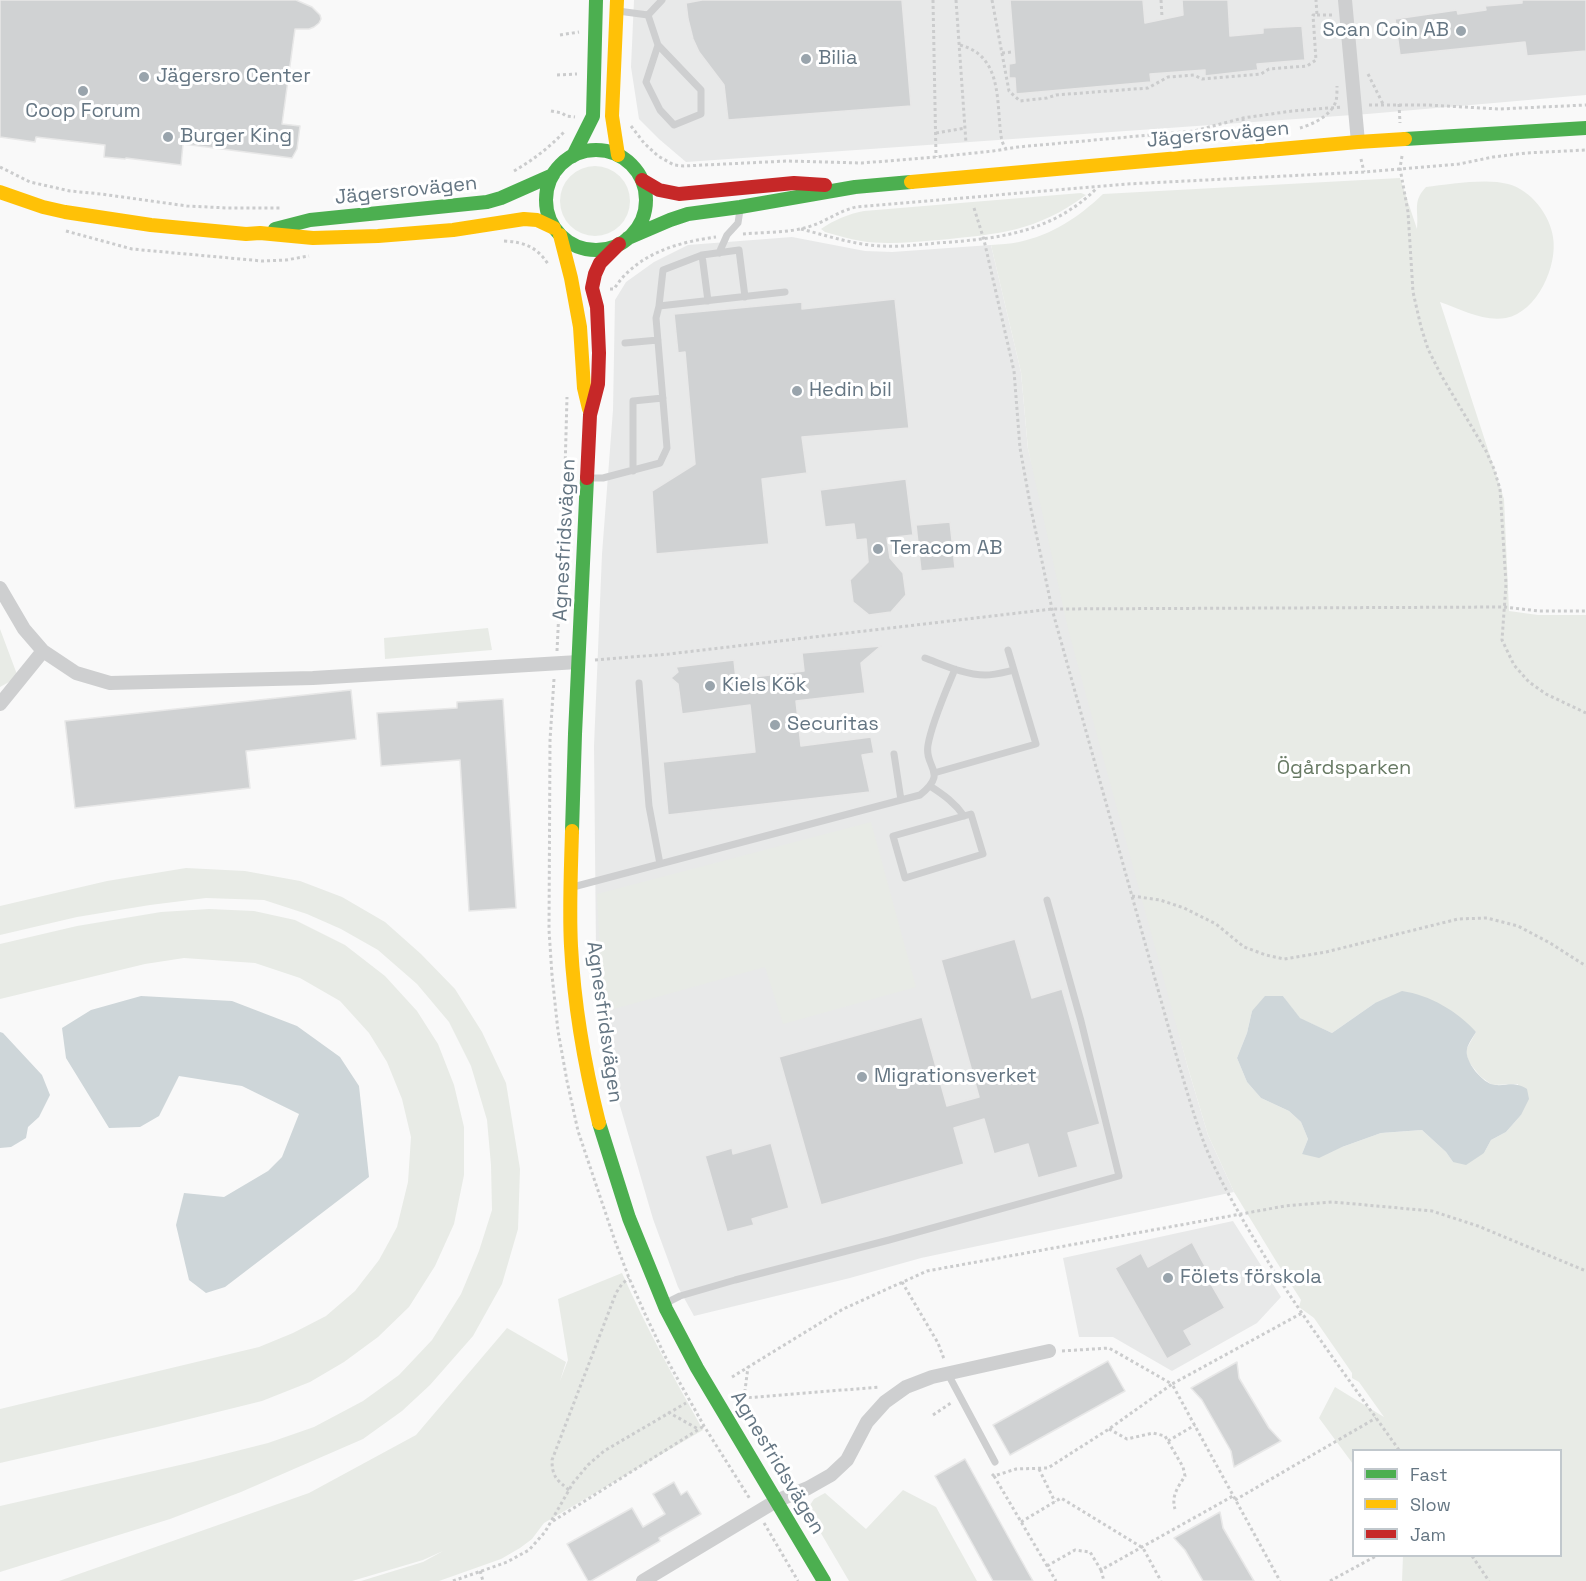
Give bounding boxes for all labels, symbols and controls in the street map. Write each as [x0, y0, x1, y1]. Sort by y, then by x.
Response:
place label: Scan Coin AB [1323, 19, 1449, 43]
marker: Scan Coin AB [1454, 24, 1468, 38]
place label: Bilia [818, 47, 857, 71]
marker: Bilia [799, 52, 813, 66]
place label: Jägersro Center [156, 65, 311, 89]
marker: Jägersro Center [137, 70, 151, 84]
marker: Coop Forum [76, 84, 90, 98]
place label: Coop Forum [25, 100, 141, 124]
street label: Jägersrovägen [1146, 117, 1290, 153]
place label: Burger King [180, 125, 292, 149]
marker: Burger King [161, 130, 175, 144]
street label: Jägersrovägen [334, 172, 478, 210]
place label: Hedin bil [809, 379, 892, 403]
marker: Hedin bil [790, 384, 804, 398]
street label: Agnesfridsvägen [549, 458, 581, 622]
place label: Teracom AB [890, 537, 1003, 561]
marker: Teracom AB [871, 542, 885, 556]
place label: Kiels Kök [722, 674, 806, 698]
marker: Kiels Kök [703, 679, 717, 693]
place label: Securitas [787, 713, 879, 737]
marker: Securitas [768, 718, 782, 732]
park label: Ögårdsparken [1277, 757, 1411, 781]
street label: Agnesfridsvägen [581, 940, 627, 1104]
place label: Migrationsverket [874, 1065, 1037, 1089]
marker: Migrationsverket [855, 1070, 869, 1084]
place label: Fölets förskola [1180, 1266, 1322, 1290]
marker: Fölets förskola [1161, 1271, 1175, 1285]
street label: Agnesfridsvägen [725, 1387, 829, 1539]
legend [1352, 1449, 1562, 1557]
text: Fast [1410, 1463, 1447, 1486]
text: Slow [1410, 1493, 1451, 1516]
text: Jam [1410, 1523, 1446, 1546]

